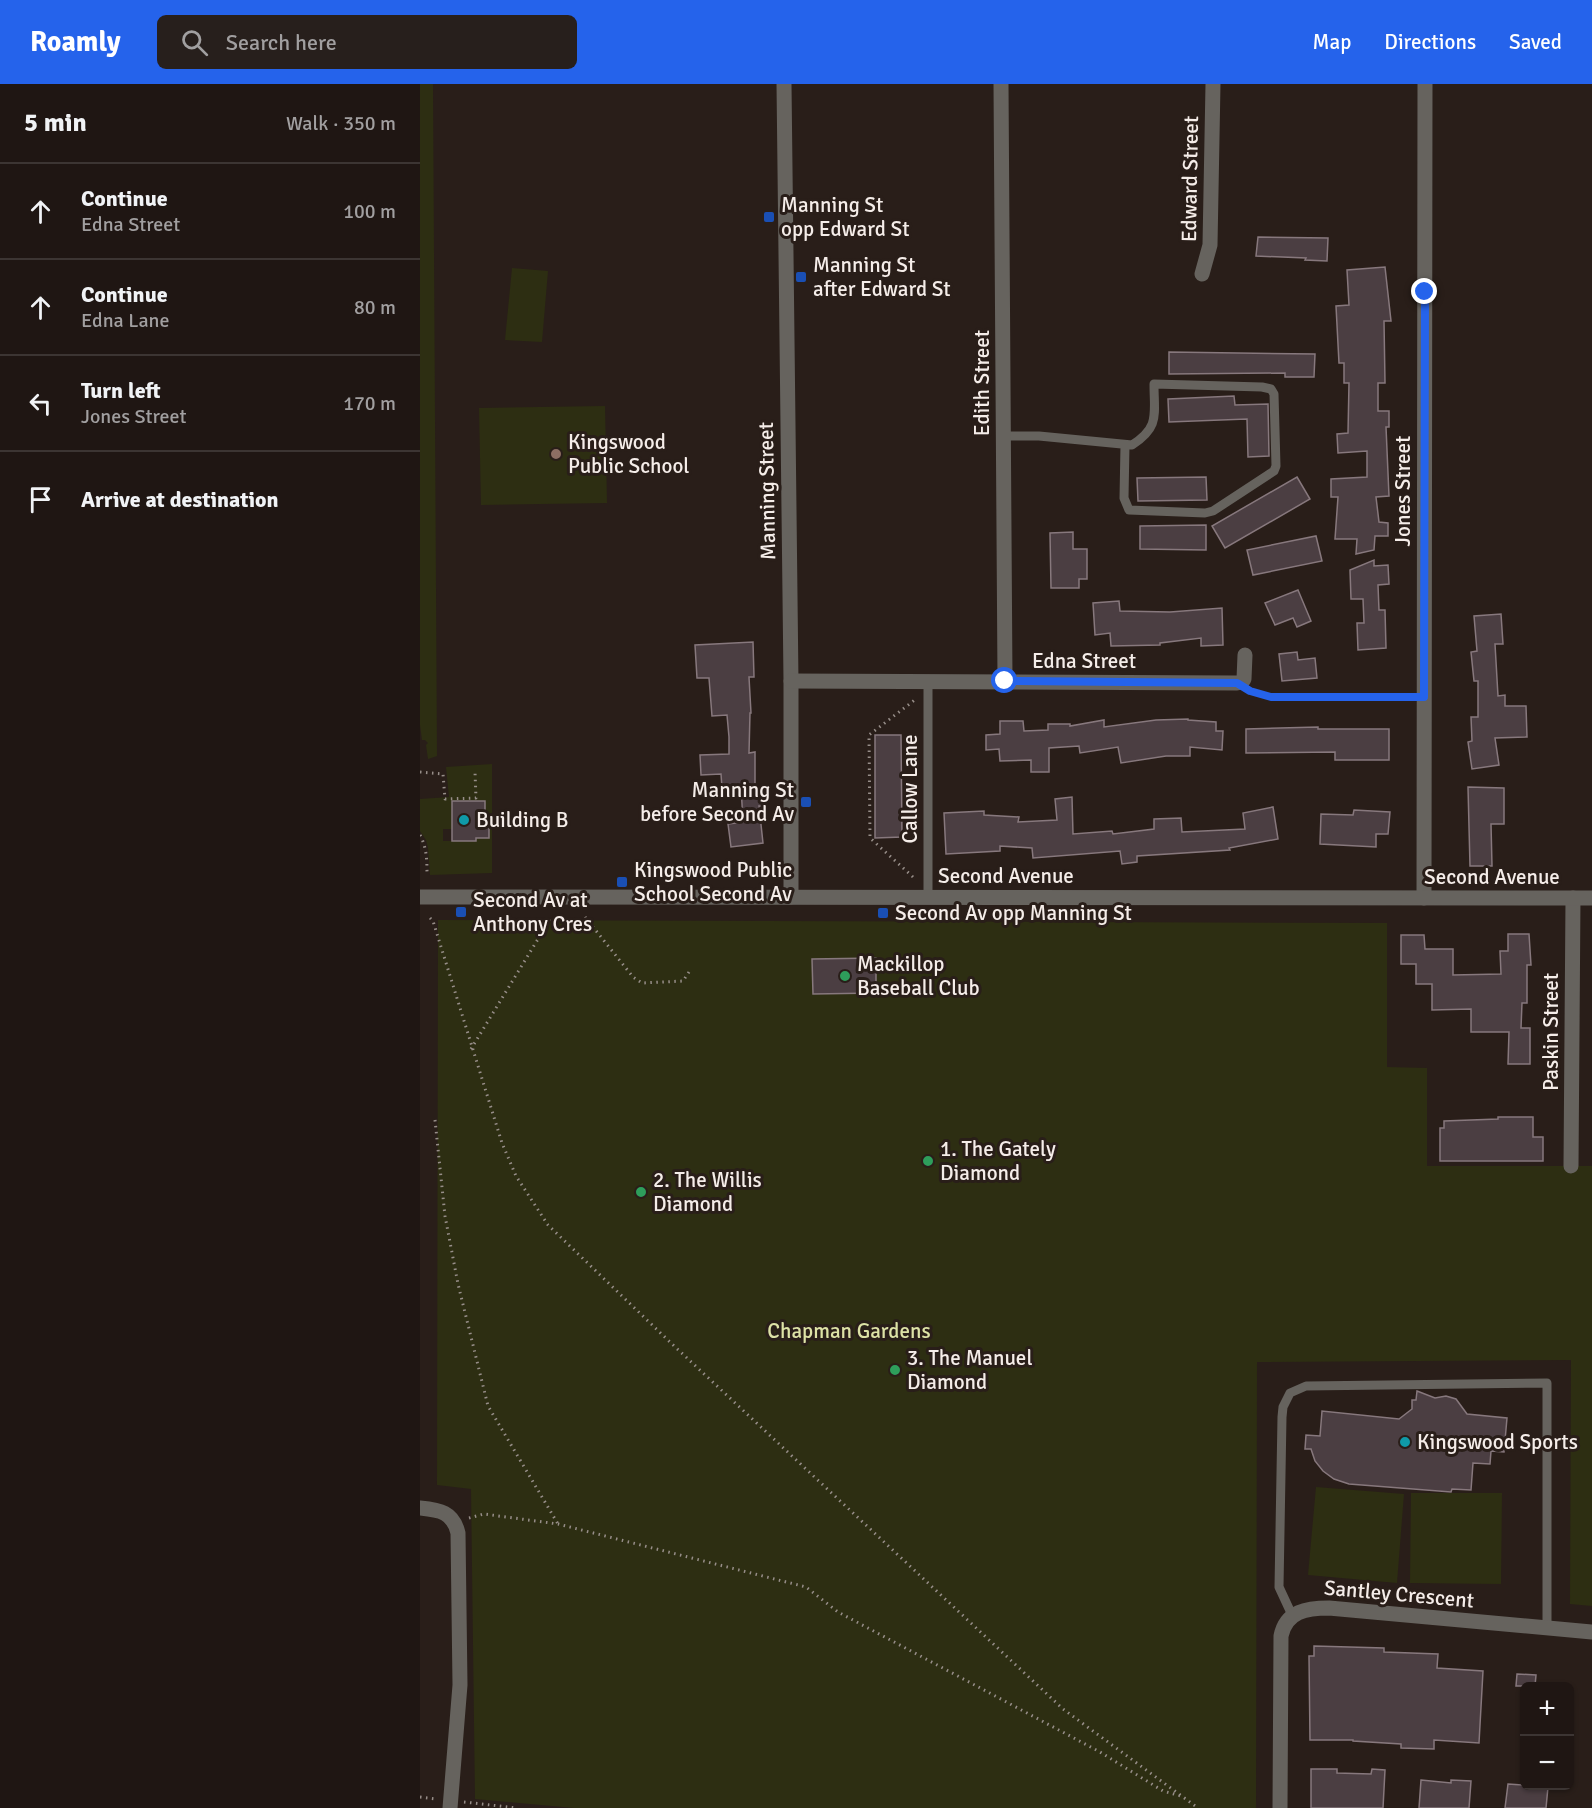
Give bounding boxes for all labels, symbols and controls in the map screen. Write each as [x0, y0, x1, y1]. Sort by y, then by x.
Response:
search box [157, 15, 577, 69]
text: Roamly [30, 25, 121, 59]
icon: search [178, 26, 211, 59]
text: Search here [226, 29, 337, 56]
text: Map [1313, 29, 1351, 55]
text: Directions [1384, 29, 1476, 55]
text: Saved [1509, 29, 1562, 55]
text: 5 min [24, 107, 87, 139]
text: Walk · 350 m [286, 111, 396, 136]
street label: Edward Street [1176, 116, 1204, 242]
text: Continue [81, 185, 168, 212]
place label: Manning St opp Edward St [781, 192, 910, 242]
icon: ahead [24, 195, 57, 228]
text: 100 m [343, 199, 396, 224]
marker: Manning St opp Edward St [762, 210, 776, 224]
text: Edna Street [81, 212, 180, 237]
place label: Manning St after Edward St [813, 252, 951, 302]
marker: Manning St after Edward St [794, 270, 808, 284]
route end [1411, 278, 1437, 304]
text: Continue [81, 281, 168, 308]
icon: ahead [24, 291, 57, 324]
text: 80 m [354, 295, 396, 320]
text: Edna Lane [81, 308, 169, 333]
street label: Edith Street [969, 330, 995, 436]
text: Turn left [81, 377, 161, 404]
icon: left [24, 387, 57, 420]
text: 170 m [343, 391, 396, 416]
text: Jones Street [81, 404, 187, 429]
street label: Manning Street [753, 422, 781, 560]
place label: Kingswood Public School [568, 429, 689, 479]
street label: Jones Street [1390, 436, 1416, 546]
marker: Kingswood Public School [549, 447, 563, 461]
icon: arrive [24, 483, 57, 516]
text: Arrive at destination [81, 486, 278, 513]
street label: Edna Street [1032, 648, 1136, 674]
route start [991, 667, 1017, 693]
street label: Callow Lane [897, 735, 923, 843]
place label: Manning St before Second Av [640, 777, 794, 827]
marker: Manning St before Second Av [799, 795, 813, 809]
place label: Building B [476, 807, 568, 833]
marker: Building B [457, 813, 471, 827]
place label: Kingswood Public School Second Av [634, 857, 792, 907]
street label: Second Avenue [938, 863, 1074, 889]
street label: Second Avenue [1424, 864, 1560, 890]
marker: Kingswood Public School Second Av [615, 875, 629, 889]
place label: Second Av at Anthony Cres [473, 887, 592, 937]
place label: Second Av opp Manning St [895, 900, 1132, 926]
marker: Second Av at Anthony Cres [454, 905, 468, 919]
marker: Second Av opp Manning St [876, 906, 890, 920]
place label: Mackillop Baseball Club [857, 951, 980, 1001]
marker: Mackillop Baseball Club [838, 969, 852, 983]
street label: Paskin Street [1538, 973, 1564, 1091]
place label: 1. The Gately Diamond [940, 1136, 1056, 1186]
marker: 1. The Gately Diamond [921, 1154, 935, 1168]
place label: 2. The Willis Diamond [653, 1167, 762, 1217]
marker: 2. The Willis Diamond [634, 1185, 648, 1199]
park label: Chapman Gardens [767, 1318, 931, 1344]
place label: 3. The Manuel Diamond [907, 1345, 1033, 1395]
marker: 3. The Manuel Diamond [888, 1363, 902, 1377]
place label: Kingswood Sports [1417, 1429, 1578, 1455]
marker: Kingswood Sports [1398, 1435, 1412, 1449]
street label: Santley Crescent [1323, 1574, 1475, 1614]
map controls [1520, 1682, 1574, 1790]
button: + [1520, 1682, 1574, 1736]
button: − [1520, 1736, 1574, 1790]

